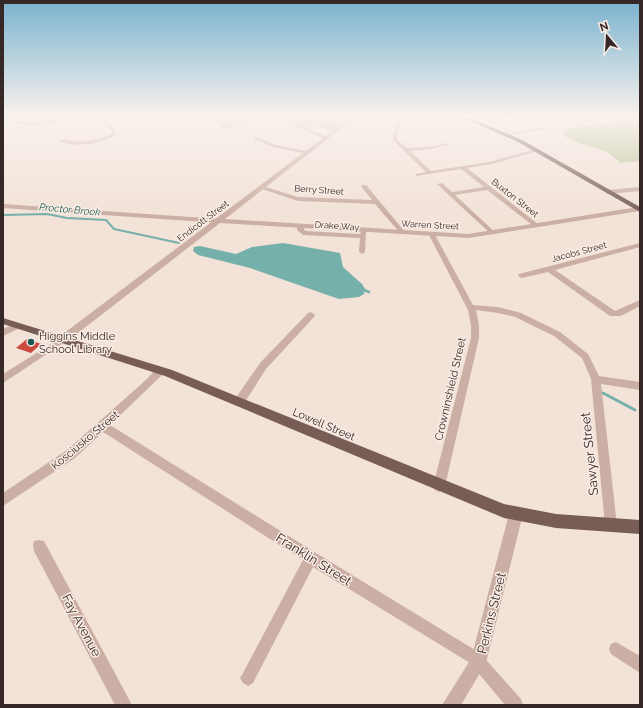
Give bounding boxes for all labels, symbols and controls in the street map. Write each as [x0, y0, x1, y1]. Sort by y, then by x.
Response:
north arrow [587, 16, 627, 56]
text: N [598, 19, 610, 34]
street label: Buxton Street [490, 177, 540, 219]
street label: Berry Street [294, 183, 344, 197]
street label: Endicott Street [175, 198, 231, 244]
water label: Proctor Brook [39, 201, 102, 218]
street label: Warren Street [401, 218, 459, 232]
street label: Drake Way [314, 219, 360, 233]
street label: Jacobs Street [550, 240, 608, 264]
place label: Higgins Middle School Library [39, 330, 116, 356]
street label: Crowninshield Street [432, 336, 469, 442]
marker: Higgins Middle School Library [26, 337, 36, 347]
street label: Lowell Street [291, 405, 357, 444]
street label: Kosciusko Street [49, 408, 122, 472]
street label: Sawyer Street [578, 411, 601, 496]
street label: Franklin Street [273, 530, 355, 589]
street label: Perkins Street [474, 570, 509, 655]
street label: Fay Avenue [59, 591, 105, 660]

